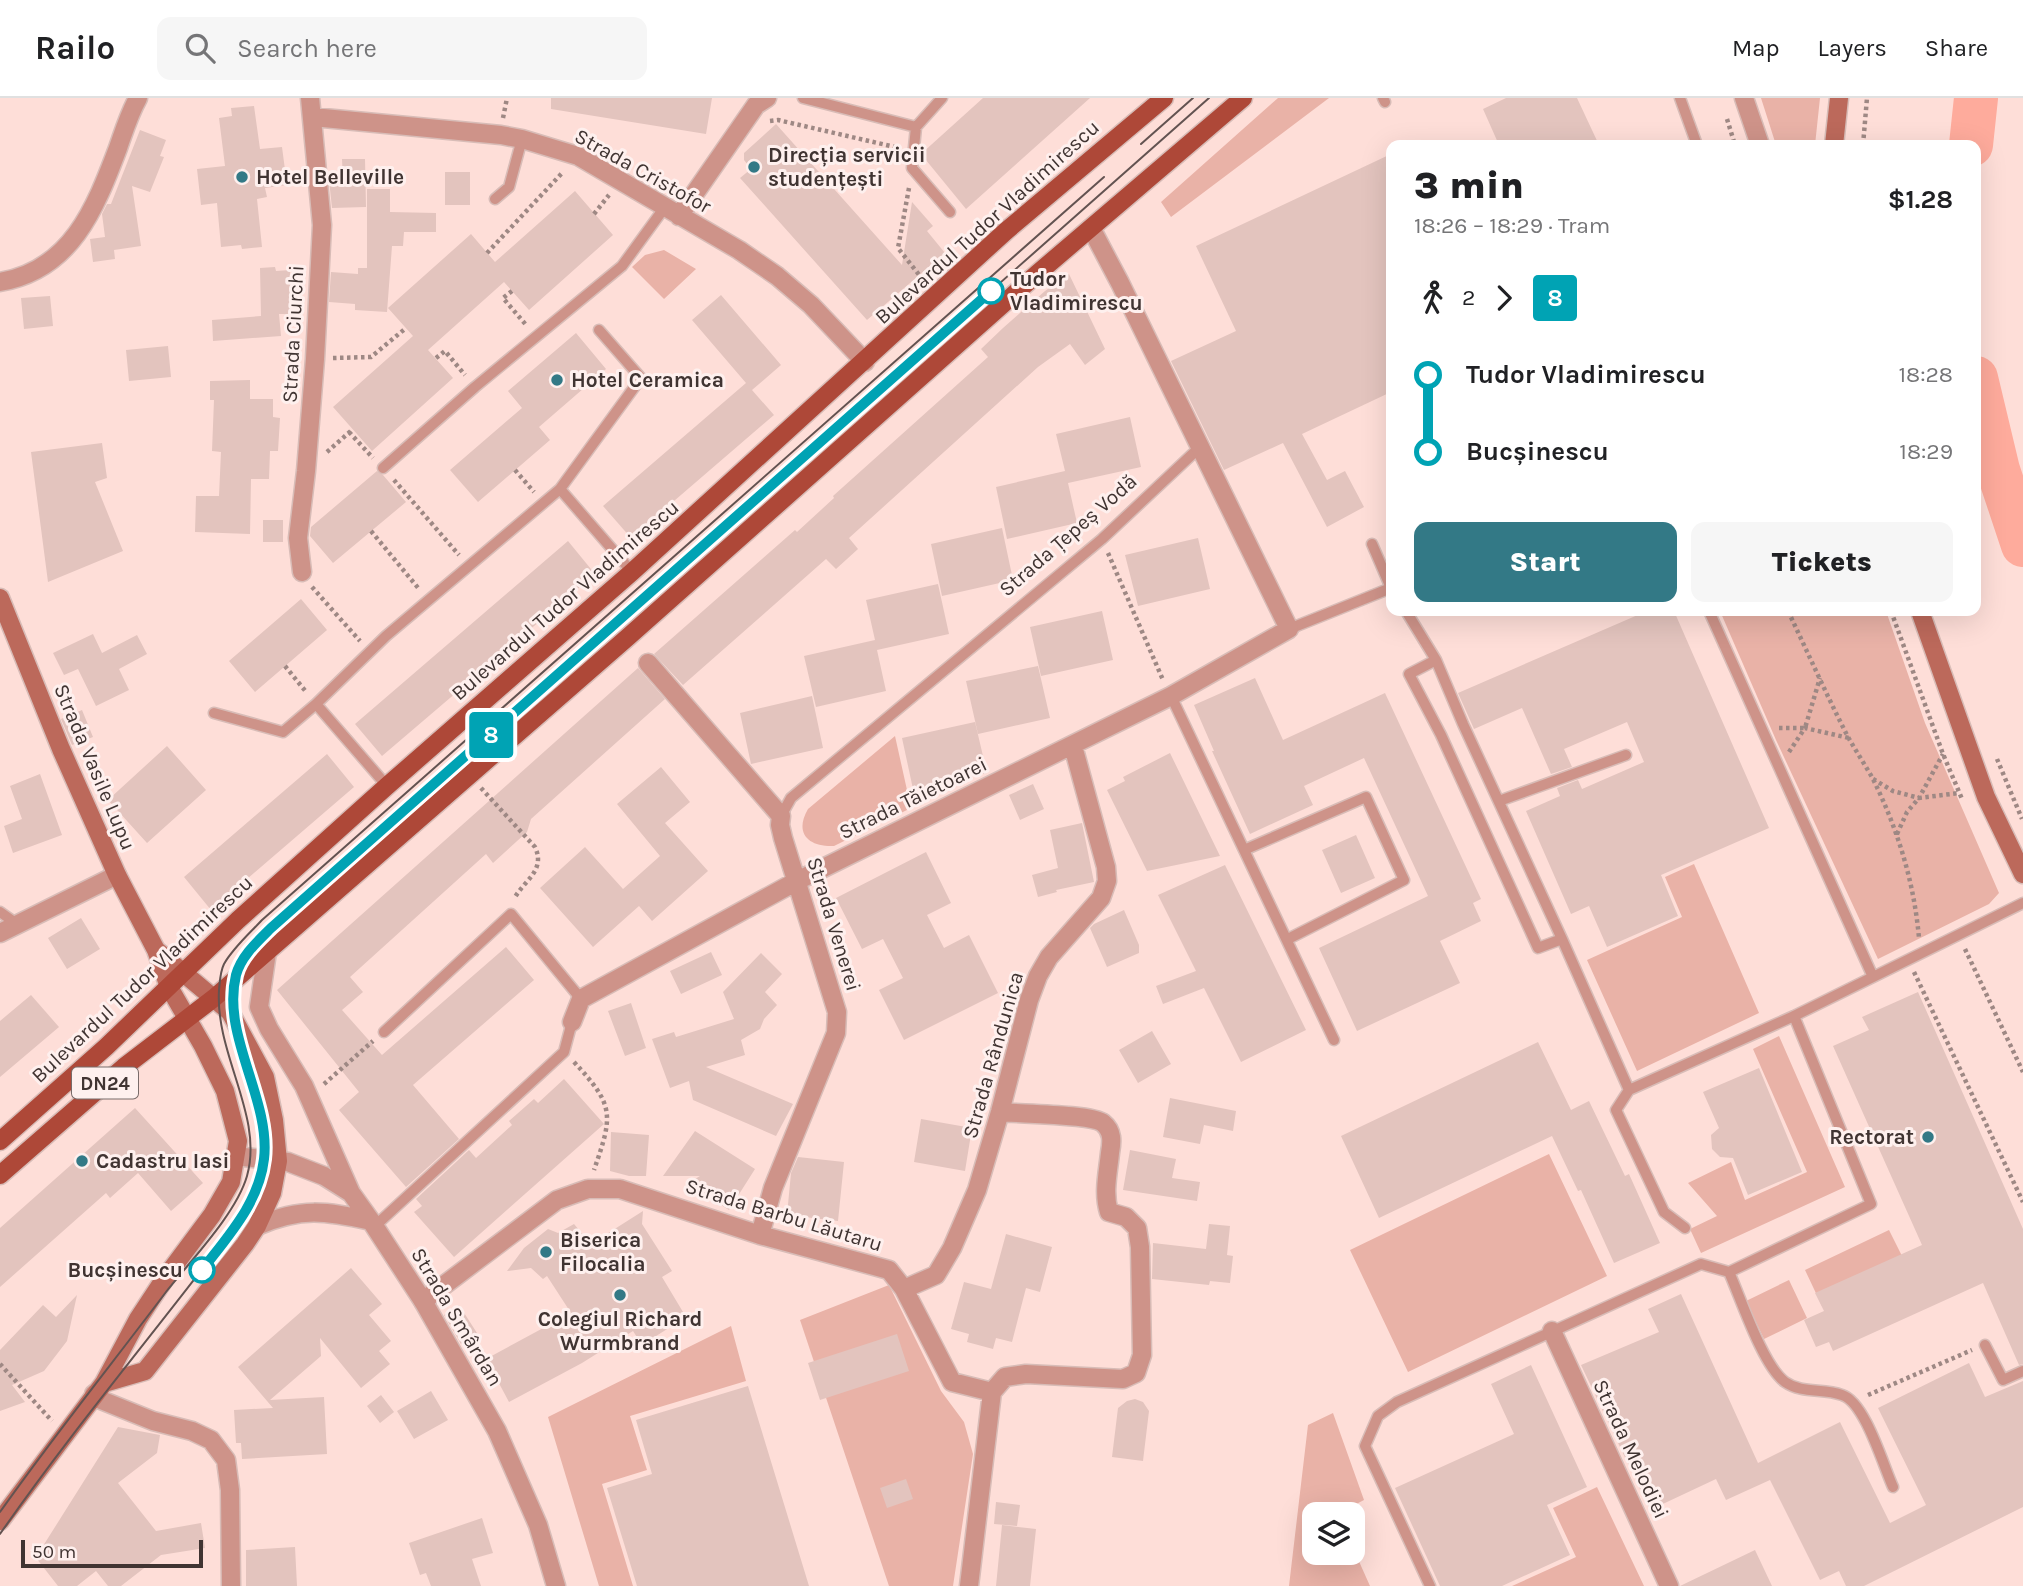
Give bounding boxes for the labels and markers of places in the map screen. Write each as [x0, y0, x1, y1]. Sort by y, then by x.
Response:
place label: Direcția servicii studențești [768, 143, 926, 191]
marker: Direcția servicii studențești [746, 159, 762, 175]
place label: Hotel Belleville [256, 165, 404, 189]
marker: Hotel Belleville [234, 169, 250, 185]
place label: Tudor Vladimirescu [1010, 266, 1143, 316]
marker: Tudor Vladimirescu [978, 278, 1004, 304]
place label: Hotel Ceramica [571, 368, 724, 392]
marker: Hotel Ceramica [549, 372, 565, 388]
place label: Rectorat [1829, 1125, 1914, 1149]
marker: Rectorat [1920, 1129, 1936, 1145]
place label: Cadastru Iasi [96, 1149, 230, 1173]
marker: Cadastru Iasi [74, 1153, 90, 1169]
place label: Biserica Filocalia [560, 1228, 646, 1276]
marker: Biserica Filocalia [538, 1244, 554, 1260]
marker: Bucșinescu [189, 1257, 215, 1283]
place label: Bucșinescu [68, 1258, 183, 1282]
marker: Colegiul Richard Wurmbrand [612, 1287, 628, 1303]
place label: Colegiul Richard Wurmbrand [538, 1307, 702, 1355]

